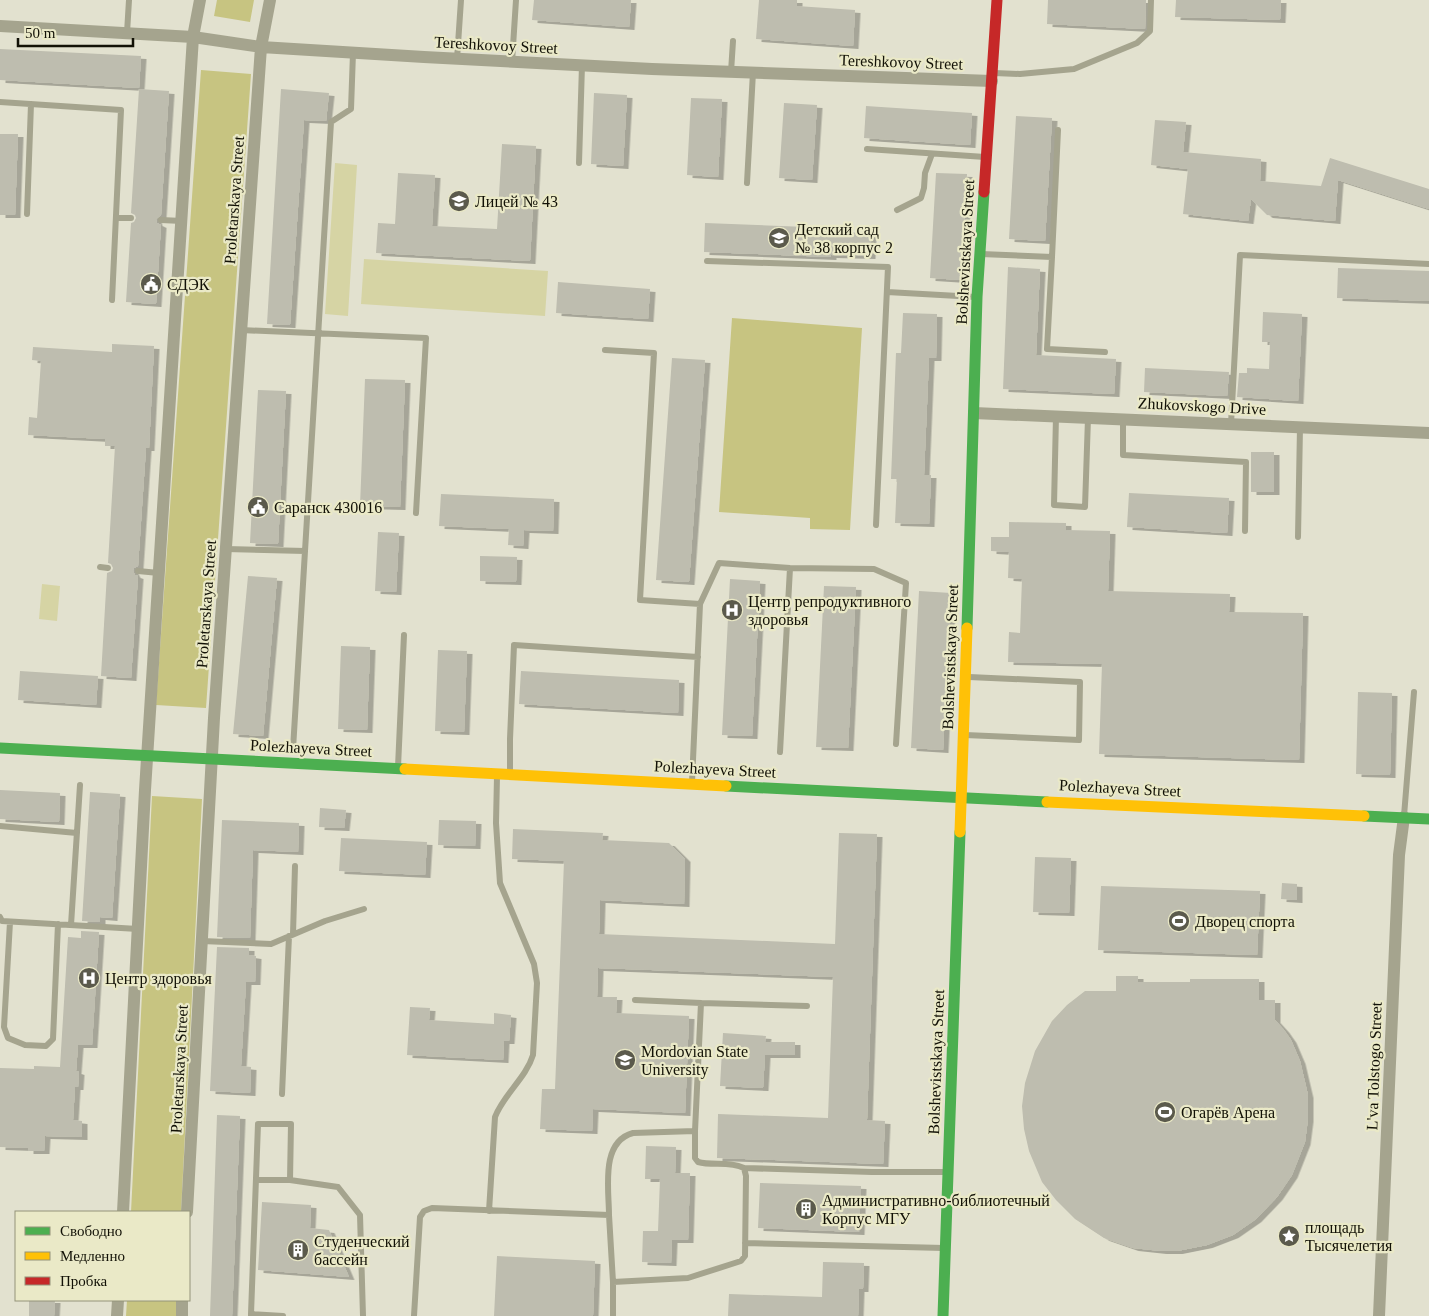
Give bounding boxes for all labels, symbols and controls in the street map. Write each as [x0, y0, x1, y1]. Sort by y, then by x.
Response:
scale bar [18, 15, 132, 47]
text: 50 m [25, 25, 56, 41]
street label: Tereshkovoy Street [434, 33, 559, 58]
street label: Tereshkovoy Street [839, 51, 964, 74]
street label: Proletarskaya Street [221, 135, 248, 265]
street label: Bolshevistskaya Street [953, 178, 978, 325]
school or university icon: Лицей № 43 [447, 189, 471, 213]
place label: Лицей № 43 [475, 193, 558, 211]
place label: Детский сад № 38 корпус 2 [795, 221, 893, 257]
school or university icon: Детский сад № 38 корпус 2 [767, 226, 791, 250]
public building icon: СДЭК [139, 272, 163, 296]
place label: СДЭК [167, 276, 210, 294]
street label: Zhukovskogo Drive [1137, 394, 1267, 419]
public building icon: Саранск 430016 [246, 495, 270, 519]
place label: Саранск 430016 [274, 499, 382, 517]
street label: Proletarskaya Street [193, 539, 220, 669]
street label: Bolshevistskaya Street [939, 584, 962, 730]
place label: Центр репродуктивного здоровья [748, 593, 911, 629]
hospital icon: Центр репродуктивного здоровья [720, 598, 744, 622]
street label: Polezhayeva Street [250, 736, 373, 761]
street label: Polezhayeva Street [654, 757, 777, 782]
street label: Polezhayeva Street [1059, 776, 1182, 801]
sports icon: Дворец cпорта [1167, 909, 1191, 933]
place label: Дворец cпорта [1195, 913, 1295, 931]
hospital icon: Центр здоровья [77, 966, 101, 990]
place label: Центр здоровья [105, 970, 212, 988]
street label: Bolshevistskaya Street [925, 989, 948, 1135]
street label: L'va Tolstogo Street [1363, 1001, 1386, 1131]
street label: Proletarskaya Street [167, 1004, 192, 1134]
place label: Mordovian State University [641, 1043, 748, 1079]
school or university icon: Mordovian State University [613, 1048, 637, 1072]
sports icon: Огарёв Арена [1153, 1100, 1177, 1124]
place label: Огарёв Арена [1181, 1104, 1275, 1122]
place label: Административно-библиотечный Корпус МГУ [822, 1192, 1050, 1228]
building icon: Административно-библиотечный Корпус МГУ [794, 1197, 818, 1221]
legend [15, 1211, 190, 1301]
place label: площадь Тысячелетия [1305, 1219, 1393, 1254]
text: Свободно [60, 1223, 122, 1239]
place icon: площадь Тысячелетия [1277, 1224, 1301, 1248]
place label: Студенческий бассейн [314, 1233, 410, 1268]
building icon: Студенческий бассейн [286, 1238, 310, 1262]
text: Медленно [60, 1248, 125, 1264]
text: Пробка [60, 1273, 108, 1289]

